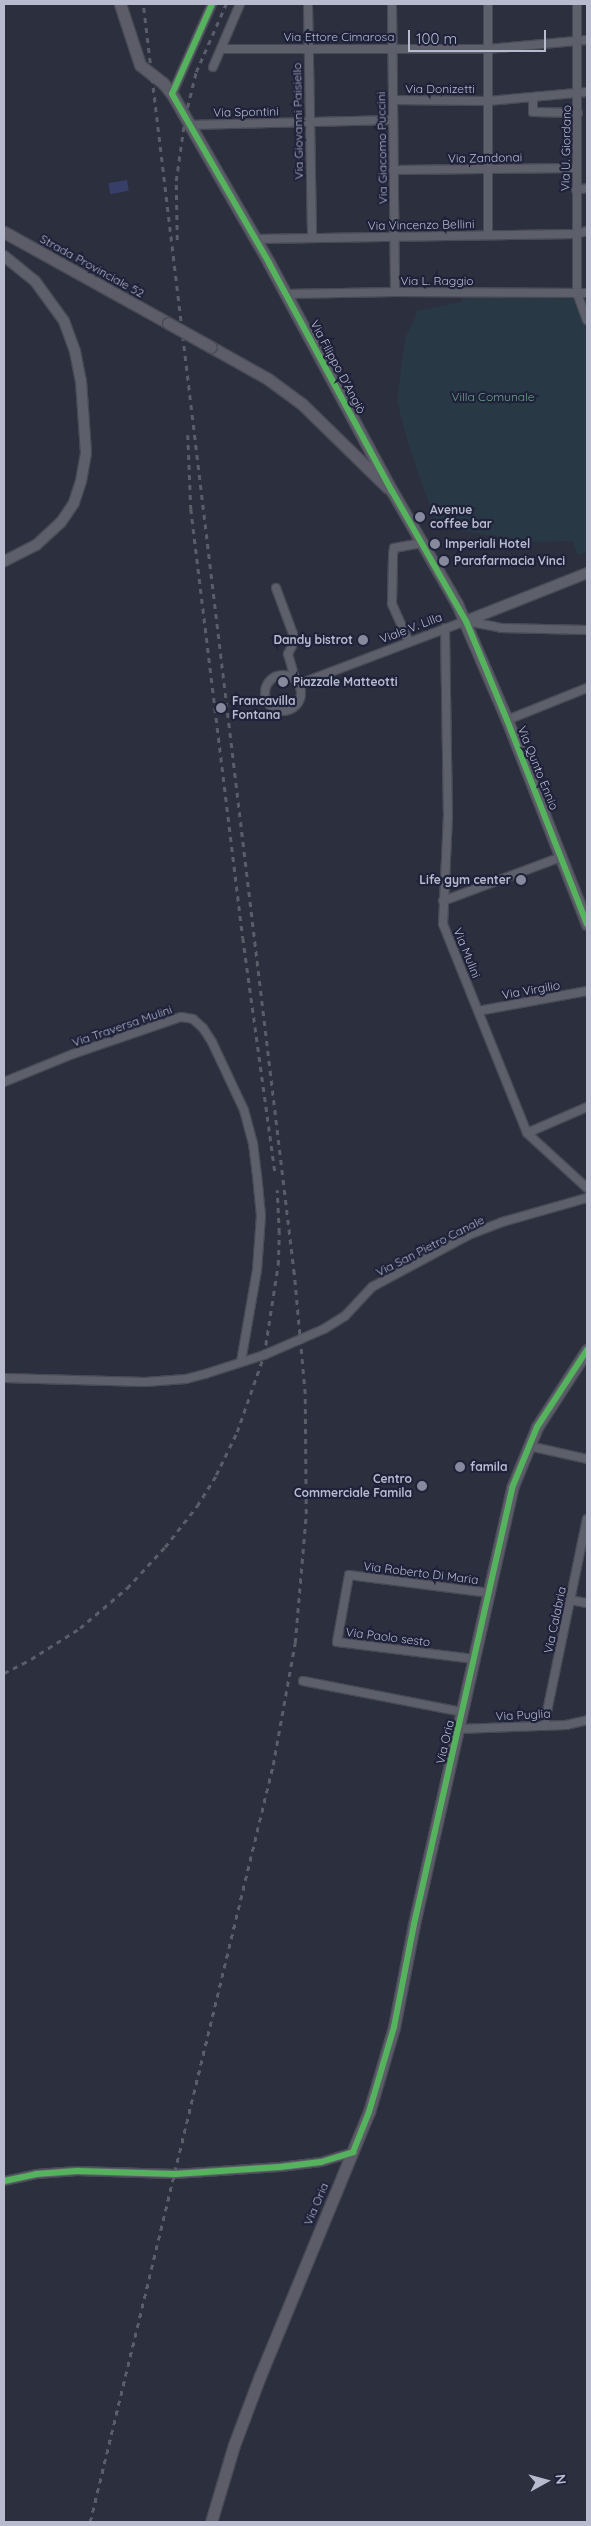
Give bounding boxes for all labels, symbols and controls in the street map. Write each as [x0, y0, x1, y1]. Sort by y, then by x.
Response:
scale bar [411, 20, 548, 52]
text: 100 m [416, 29, 457, 48]
street label: Via Ettore Cimarosa [284, 30, 394, 44]
street label: Via Giovanni Paisiello [290, 62, 306, 180]
street label: Via Donizetti [405, 82, 475, 96]
street label: Via Giacomo Puccini [374, 92, 390, 204]
street label: Via Spontini [213, 104, 279, 120]
street label: Via U. Giordano [558, 105, 574, 191]
street label: Via Zandonai [448, 150, 522, 166]
street label: Via Vincenzo Bellini [367, 217, 475, 233]
street label: Strada Provinciale 52 [37, 231, 147, 301]
street label: Via L. Raggio [400, 274, 474, 288]
street label: Via Filippo D'Angiò [307, 318, 369, 416]
park label: Villa Comunale [451, 390, 535, 404]
place label: Avenue coffee bar [430, 503, 492, 531]
marker: Avenue coffee bar [414, 511, 426, 523]
place label: Imperiali Hotel [445, 537, 530, 551]
marker: Imperiali Hotel [429, 538, 441, 550]
place label: Parafarmacia Vinci [454, 554, 565, 568]
marker: Parafarmacia Vinci [438, 555, 450, 567]
street label: Viale V. Lilla [378, 610, 444, 646]
place label: Dandy bistrot [273, 633, 353, 647]
marker: Dandy bistrot [357, 634, 369, 646]
place label: Piazzale Matteotti [293, 675, 398, 689]
marker: Piazzale Matteotti [277, 676, 289, 688]
place label: Francavilla Fontana [232, 694, 296, 722]
marker: Francavilla Fontana [214, 701, 228, 715]
street label: Via Qunto Ennio [515, 724, 561, 812]
place label: Life gym center [419, 873, 511, 887]
marker: Life gym center [515, 874, 527, 886]
street label: Via Mulini [450, 926, 484, 980]
street label: Via Virgilio [501, 978, 561, 1002]
street label: Via Traversa Mulini [70, 1002, 174, 1050]
street label: Via San Pietro Canale [373, 1212, 487, 1280]
place label: famila [470, 1460, 507, 1474]
marker: famila [454, 1461, 466, 1473]
place label: Centro Commerciale Famila [294, 1472, 412, 1500]
marker: Centro Commerciale Famila [416, 1480, 428, 1492]
street label: Via Roberto Di Maria [363, 1559, 479, 1587]
street label: Via Calabria [541, 1585, 569, 1655]
street label: Via Paolo sesto [345, 1625, 431, 1649]
street label: Via Puglia [495, 1706, 551, 1724]
street label: Via Oria [433, 1719, 457, 1765]
street label: Via Oria [301, 2181, 331, 2227]
north arrow [521, 2456, 571, 2506]
text: N [551, 2473, 570, 2485]

